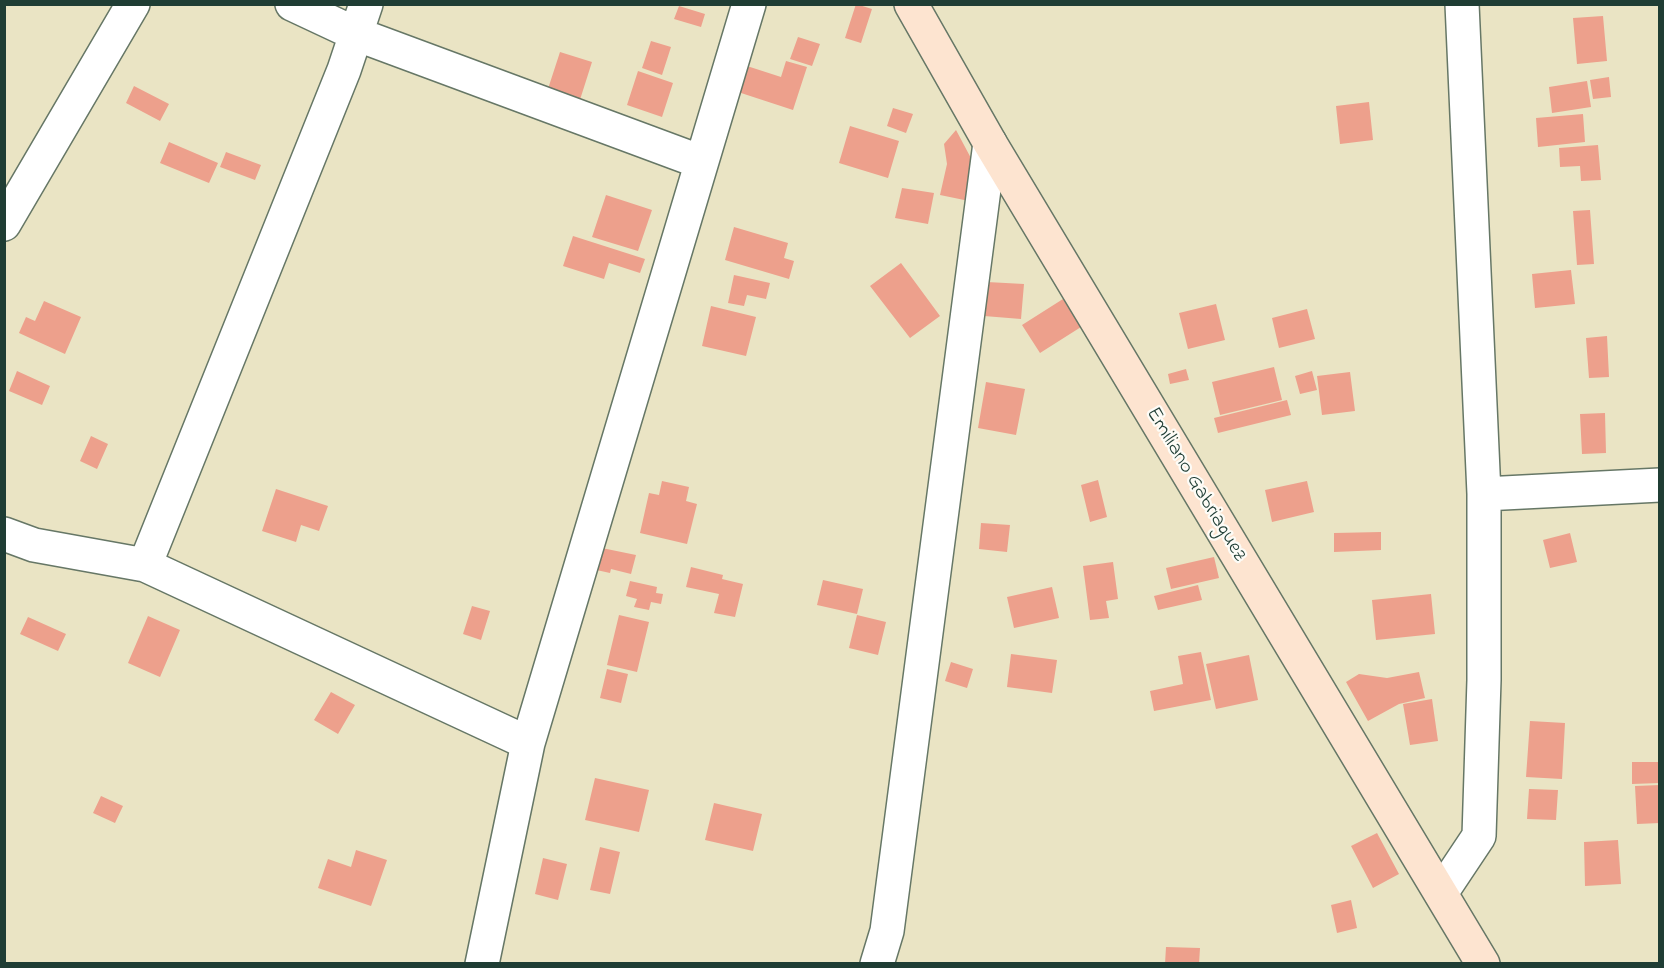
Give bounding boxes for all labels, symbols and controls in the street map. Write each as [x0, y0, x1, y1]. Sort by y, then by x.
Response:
street label: Emiliano Gabriaguez [1139, 404, 1251, 566]

